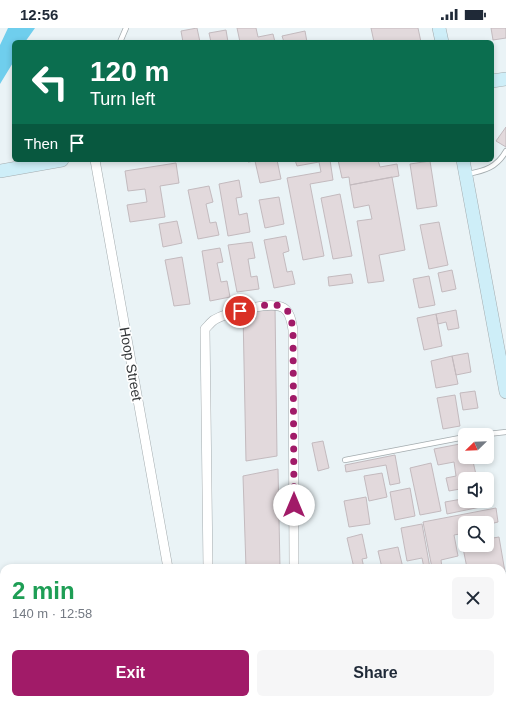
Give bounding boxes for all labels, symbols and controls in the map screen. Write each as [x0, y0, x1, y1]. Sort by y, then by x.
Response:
text: 12:56 [20, 6, 58, 23]
icon: left [24, 56, 76, 108]
text: 120 m [90, 56, 169, 87]
text: Turn left [90, 89, 155, 109]
icon: arrive [66, 132, 88, 154]
text: Then [24, 135, 58, 152]
pin [223, 294, 257, 328]
icon: arrive [229, 300, 251, 322]
street label: Hoop Street [117, 326, 145, 402]
north arrow [458, 428, 494, 464]
map controls [458, 428, 494, 552]
button: sound [458, 472, 494, 508]
position arrow [273, 484, 315, 526]
button: search [458, 516, 494, 552]
text: 2 min [12, 577, 75, 604]
button: close [452, 577, 494, 619]
text: 140 m · 12:58 [12, 606, 92, 621]
button: Exit [12, 650, 249, 696]
button: Share [257, 650, 494, 696]

